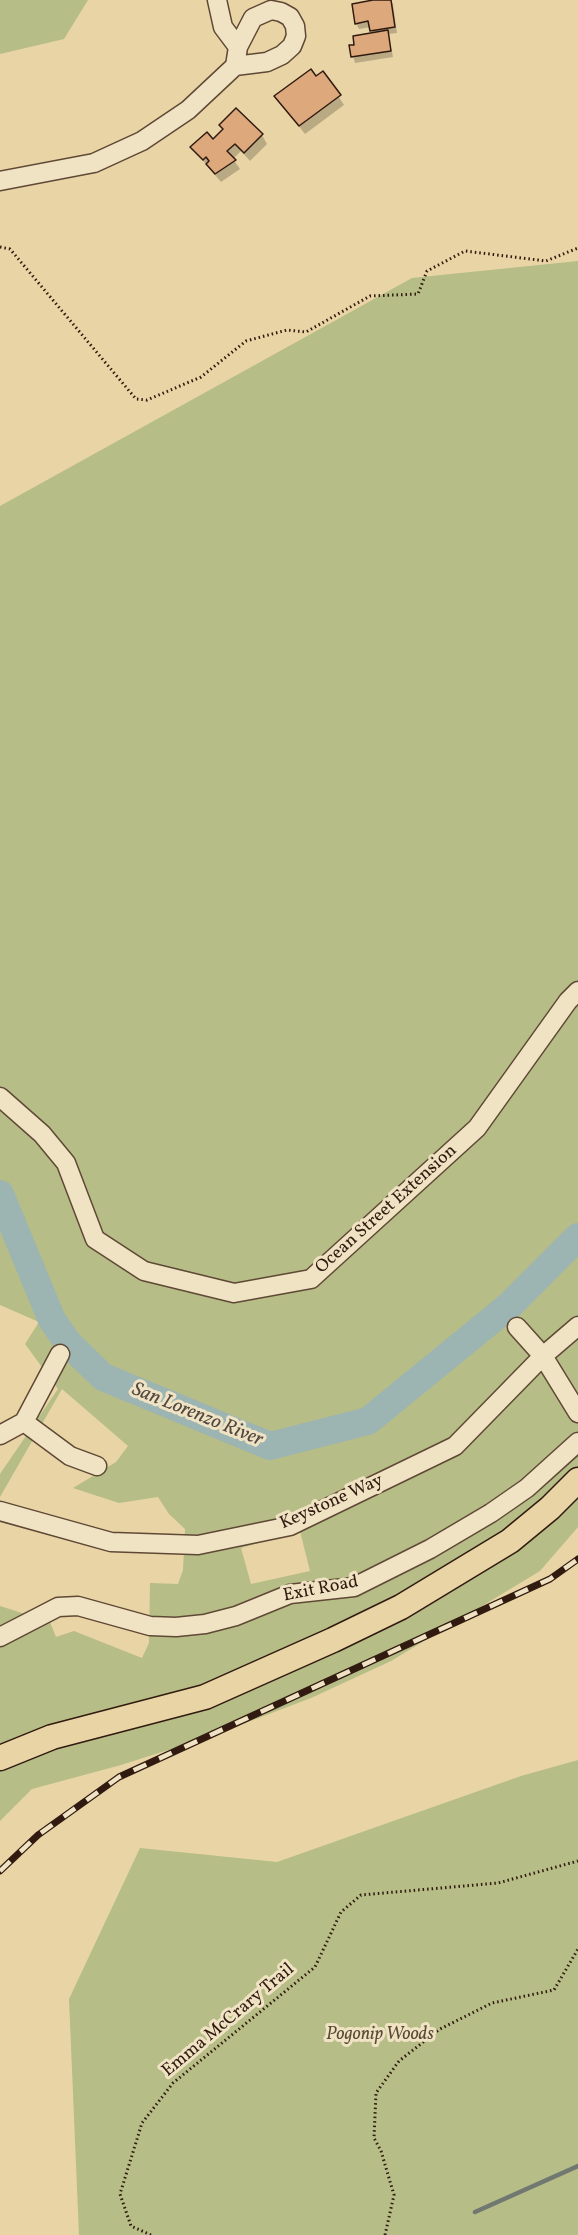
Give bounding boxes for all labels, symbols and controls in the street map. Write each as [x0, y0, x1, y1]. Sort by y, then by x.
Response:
street label: Ocean Street Extension [312, 1141, 462, 1279]
water label: San Lorenzo River [128, 1379, 266, 1453]
street label: Keystone Way [277, 1471, 387, 1535]
street label: Exit Road [282, 1572, 360, 1608]
street label: Emma McCrary Trail [158, 1959, 300, 2083]
park label: Pogonip Woods [326, 2025, 434, 2047]

